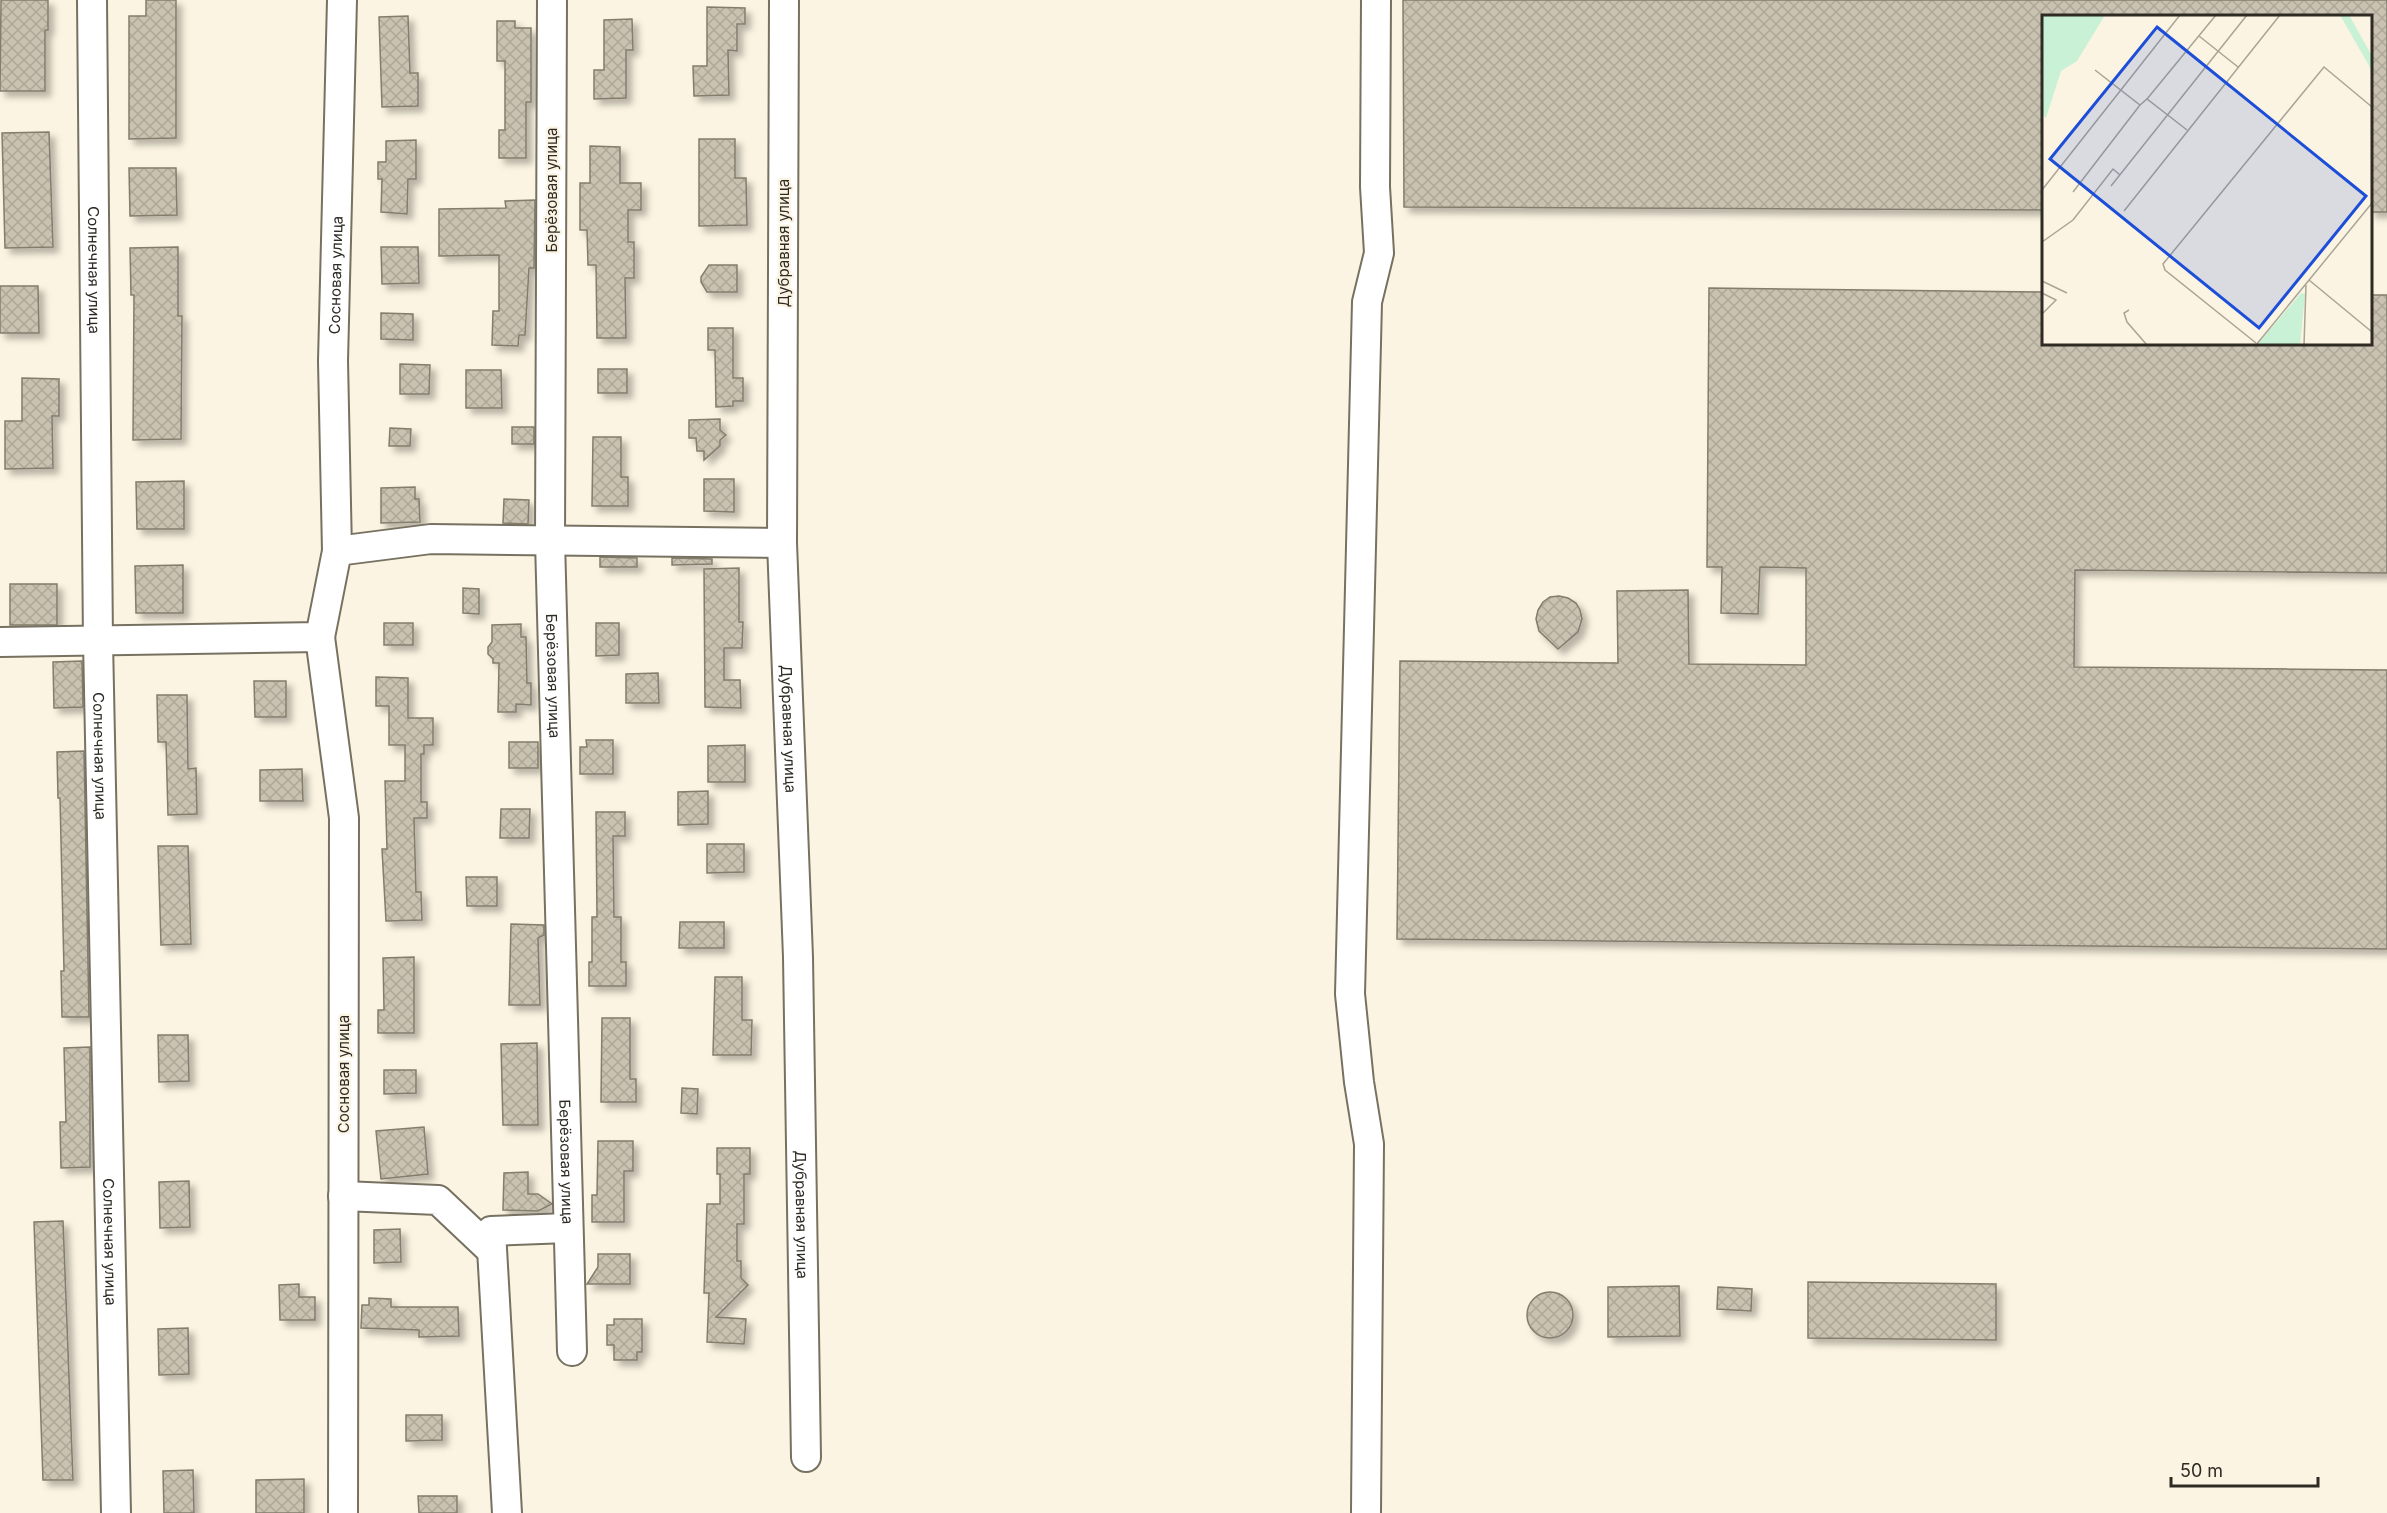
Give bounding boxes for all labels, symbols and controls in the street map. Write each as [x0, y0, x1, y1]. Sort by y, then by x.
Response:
inset map [2042, 15, 2372, 345]
street label: Берёзовая улица [542, 128, 561, 252]
street label: Дубравная улица [774, 179, 793, 307]
street label: Солнечная улица [84, 206, 105, 334]
street label: Сосновая улица [324, 216, 346, 335]
street label: Берёзовая улица [542, 613, 565, 739]
street label: Дубравная улица [777, 664, 801, 793]
street label: Солнечная улица [90, 692, 111, 820]
street label: Сосновая улица [334, 1015, 353, 1133]
street label: Берёзовая улица [556, 1099, 578, 1224]
street label: Дубравная улица [792, 1150, 813, 1279]
street label: Солнечная улица [100, 1178, 121, 1306]
scale bar [2171, 1450, 2318, 1488]
text: 50 m [2180, 1460, 2223, 1481]

